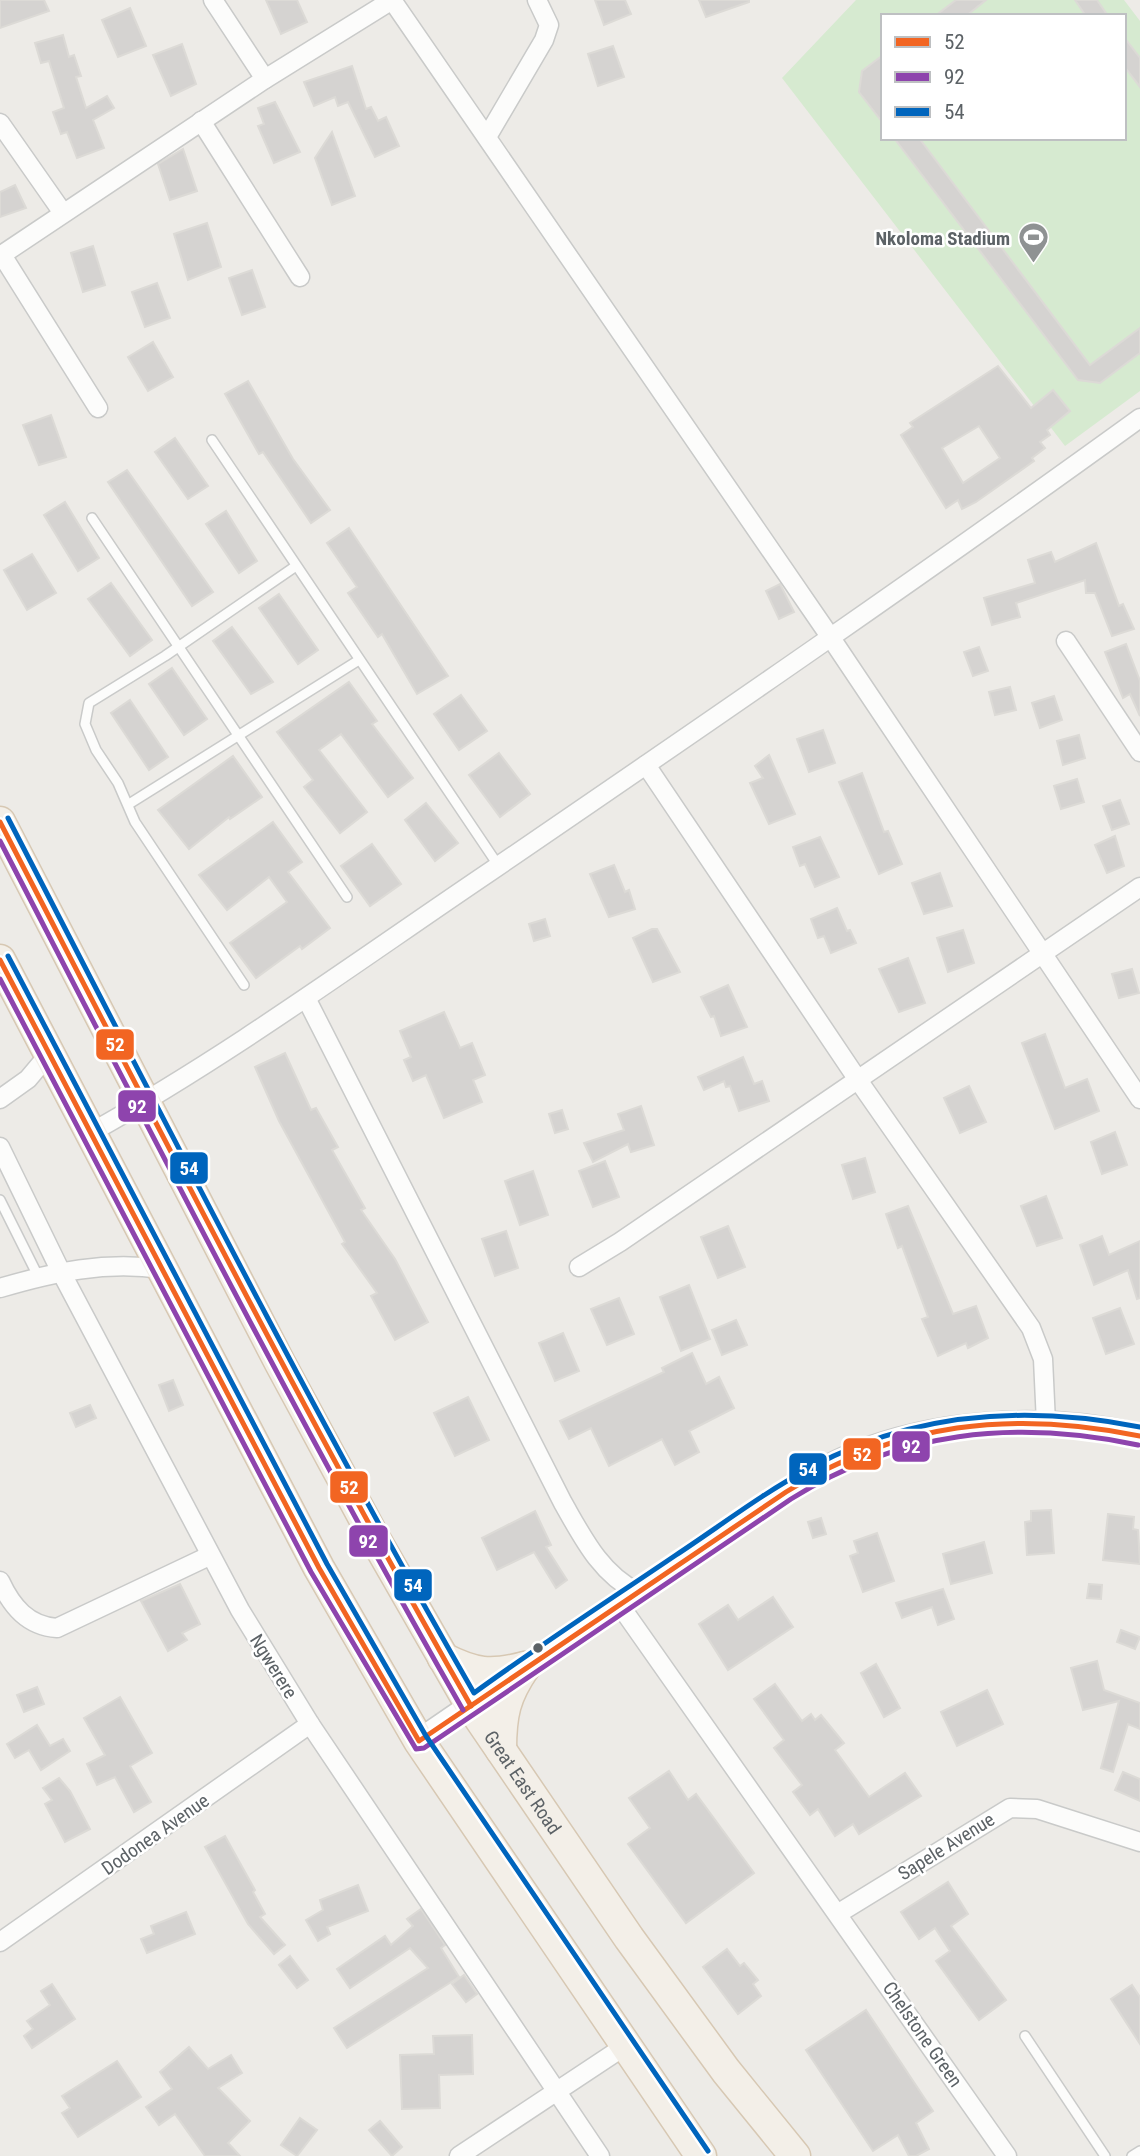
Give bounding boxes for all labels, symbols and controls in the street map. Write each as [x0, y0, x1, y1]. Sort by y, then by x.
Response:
legend [881, 14, 1126, 140]
text: 52 [944, 30, 965, 54]
text: 92 [944, 65, 965, 89]
text: 54 [944, 100, 965, 124]
sports icon: Nkoloma Stadium [1016, 221, 1050, 265]
place label: Nkoloma Stadium [875, 227, 1010, 250]
line badge: 52 [95, 1028, 135, 1061]
text: 52 [105, 1033, 125, 1056]
line badge: 92 [117, 1089, 157, 1123]
text: 92 [127, 1095, 147, 1118]
line badge: 54 [169, 1151, 209, 1185]
text: 54 [179, 1157, 199, 1180]
line badge: 92 [891, 1430, 931, 1463]
text: 92 [901, 1435, 921, 1458]
line badge: 52 [842, 1437, 882, 1471]
text: 52 [852, 1443, 872, 1466]
line badge: 54 [788, 1452, 828, 1486]
text: 54 [798, 1458, 818, 1481]
line badge: 52 [329, 1470, 369, 1504]
text: 52 [339, 1476, 359, 1499]
line badge: 92 [348, 1524, 389, 1558]
text: 92 [358, 1530, 378, 1553]
line badge: 54 [393, 1568, 433, 1602]
text: 54 [403, 1574, 423, 1597]
street label: Ngwerere [245, 1630, 302, 1703]
unlabelled marker [531, 1641, 545, 1655]
street label: Great East Road [479, 1726, 566, 1839]
street label: Dodonea Avenue [97, 1789, 213, 1880]
street label: Sapele Avenue [894, 1808, 999, 1885]
street label: Chelstone Green [878, 1977, 967, 2091]

